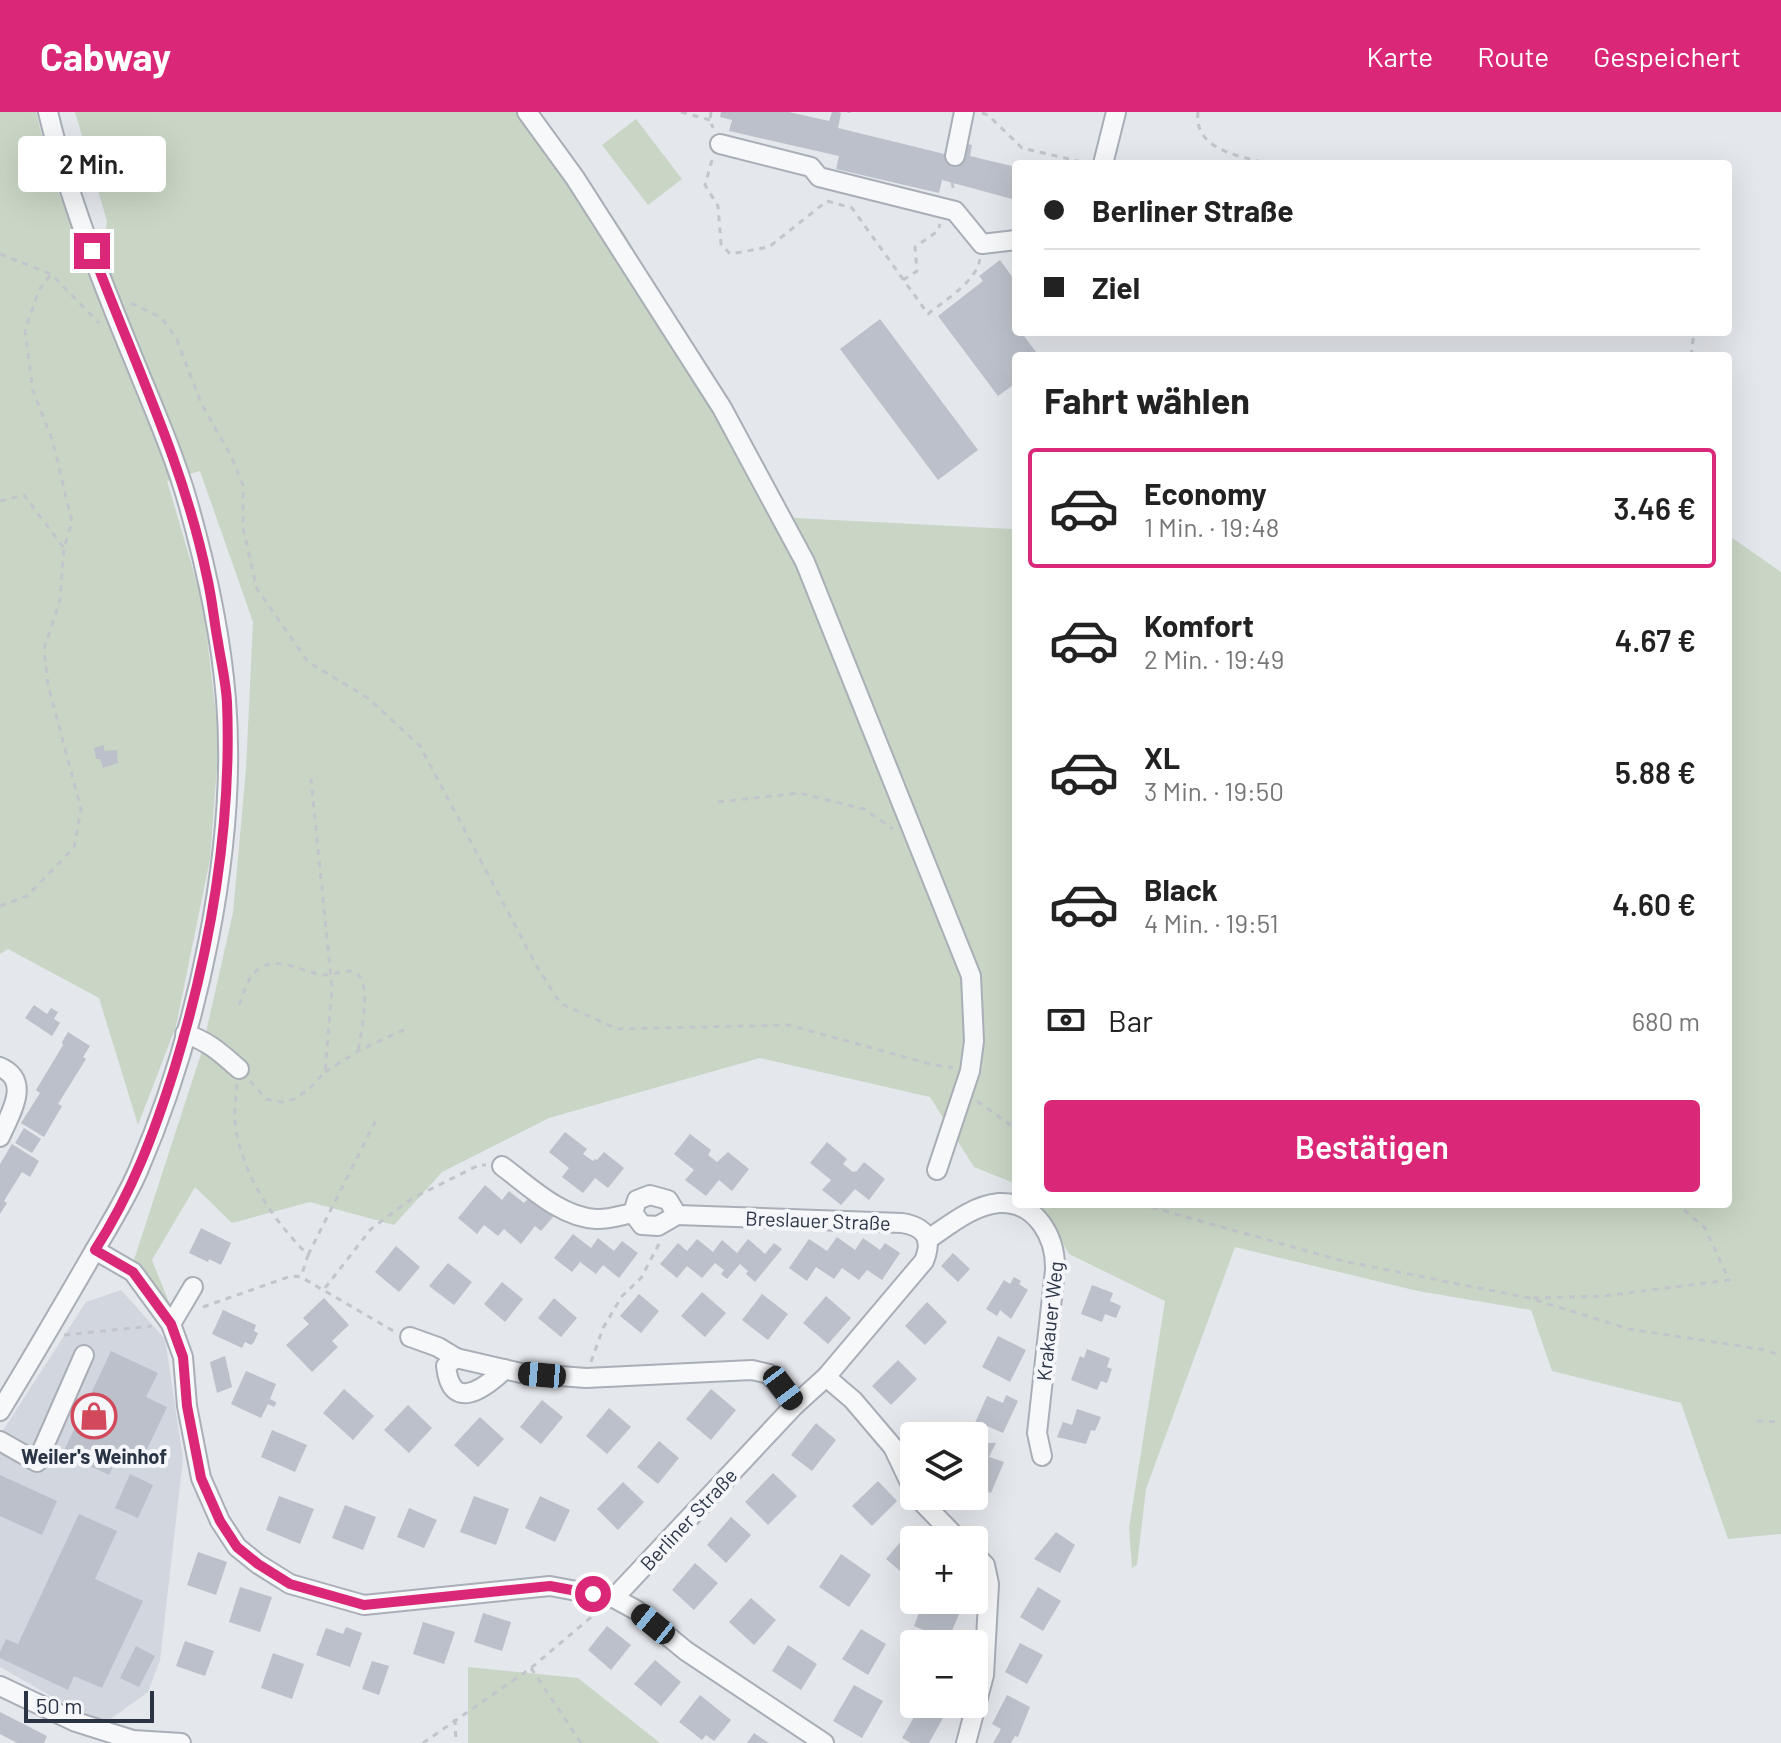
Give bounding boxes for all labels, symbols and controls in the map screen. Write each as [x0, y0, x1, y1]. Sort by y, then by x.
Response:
text: Cabway [40, 33, 171, 79]
text: Karte [1367, 39, 1433, 73]
text: Route [1477, 39, 1549, 73]
text: Gespeichert [1593, 39, 1741, 73]
callout: 2 Min. [18, 135, 166, 191]
text: 2 Min. [59, 148, 125, 179]
text: Berliner Straße [1092, 192, 1294, 228]
route end [74, 233, 110, 269]
text: Ziel [1092, 269, 1140, 305]
text: Fahrt wählen [1044, 378, 1250, 421]
icon: car [1048, 472, 1120, 544]
text: Economy [1144, 475, 1267, 511]
text: 3.46 € [1613, 490, 1696, 526]
text: 1 Min. · 19:48 [1144, 511, 1279, 542]
icon: car [1048, 604, 1120, 676]
text: Komfort [1144, 607, 1254, 643]
text: 4.67 € [1615, 622, 1696, 658]
text: 2 Min. · 19:49 [1144, 643, 1284, 674]
icon: car [1048, 736, 1120, 808]
text: XL [1144, 739, 1180, 775]
text: 5.88 € [1615, 754, 1696, 790]
text: 3 Min. · 19:50 [1144, 775, 1284, 806]
icon: car [1048, 868, 1120, 940]
text: Black [1144, 871, 1218, 907]
text: 4.60 € [1612, 886, 1696, 922]
text: 4 Min. · 19:51 [1144, 907, 1279, 938]
icon: cash [1044, 998, 1088, 1042]
text: Bar [1108, 1002, 1153, 1038]
text: 680 m [1632, 1005, 1700, 1036]
button: Bestätigen [1044, 1100, 1700, 1192]
street label: Breslauer Straße [745, 1205, 891, 1235]
street label: Krakauer Weg [1031, 1260, 1067, 1382]
car [517, 1361, 567, 1389]
car [759, 1362, 807, 1414]
shop icon: Weiler's Weinhof [70, 1392, 118, 1440]
map controls [900, 1422, 988, 1718]
button: layers [900, 1422, 988, 1510]
place label: Weiler's Weinhof [21, 1444, 167, 1468]
street label: Berliner Straße [635, 1463, 741, 1575]
button: + [900, 1526, 988, 1614]
route start [575, 1576, 611, 1612]
car [627, 1600, 679, 1648]
button: − [900, 1630, 988, 1718]
scale bar [24, 1687, 154, 1723]
text: 50 m [36, 1692, 82, 1718]

